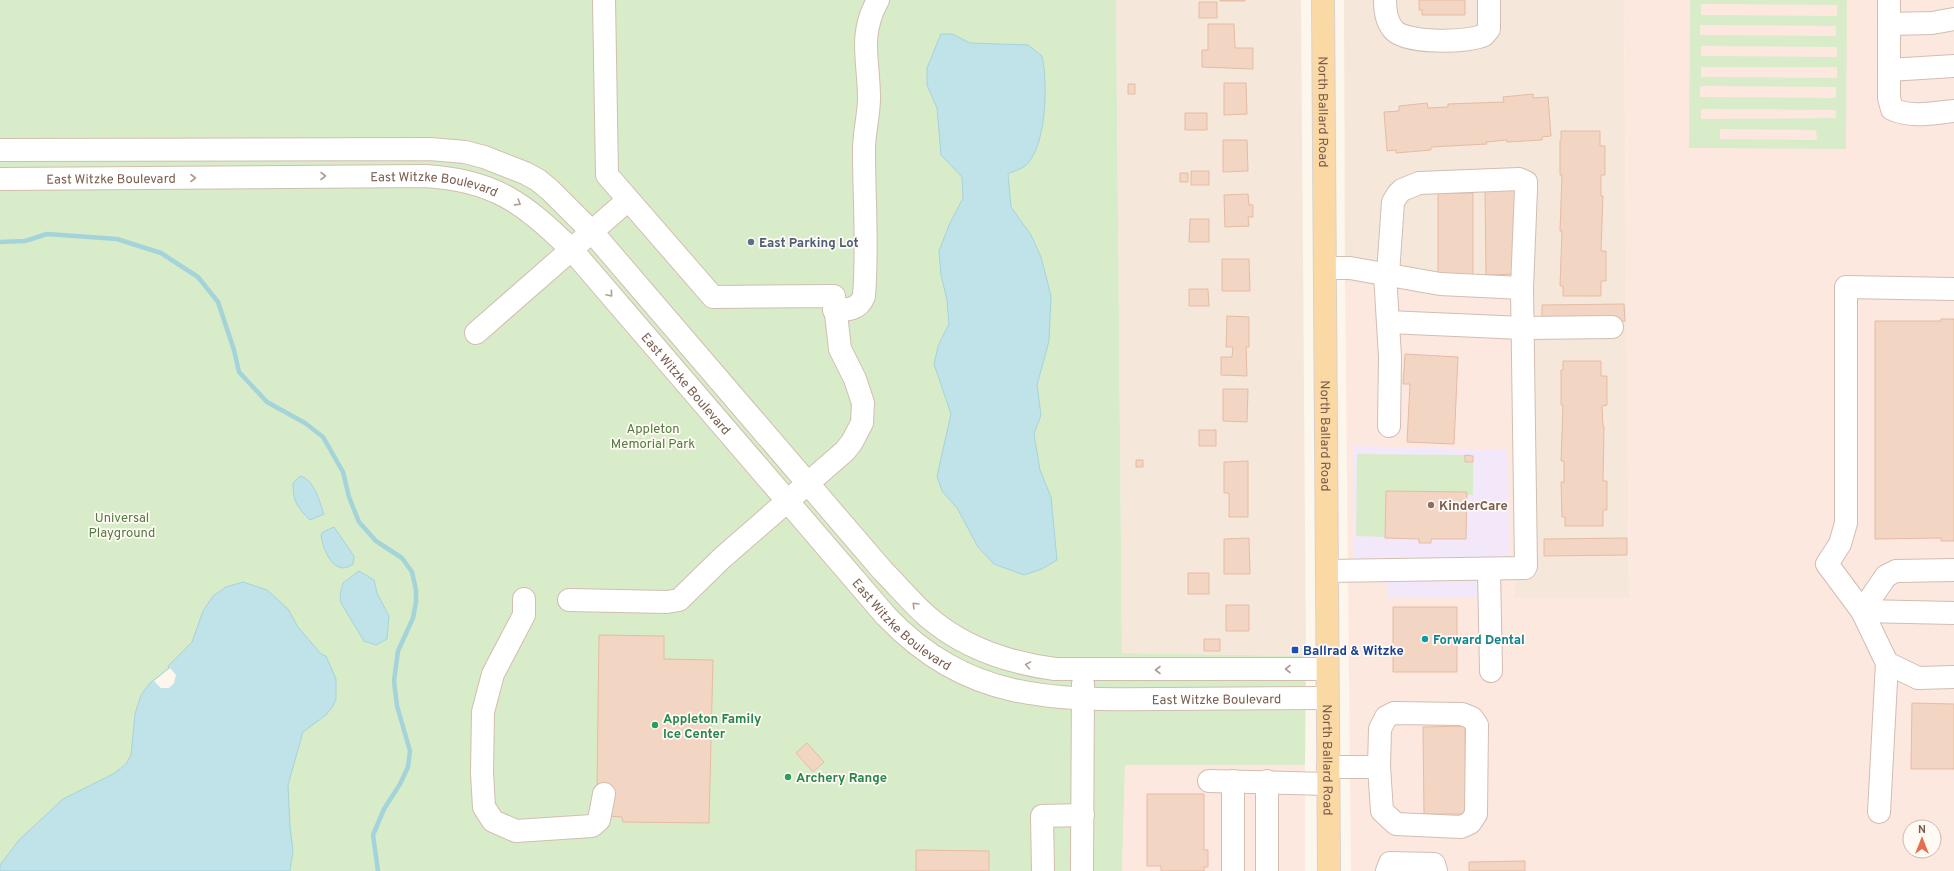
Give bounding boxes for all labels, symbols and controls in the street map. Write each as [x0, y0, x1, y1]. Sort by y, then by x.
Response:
street label: North Ballard Road [1313, 56, 1330, 168]
street label: East Witzke Boulevard [370, 170, 500, 201]
street label: East Witzke Boulevard [46, 172, 176, 189]
one-way arrow [320, 172, 326, 181]
one-way arrow [190, 173, 196, 182]
one-way arrow [514, 198, 521, 206]
place label: East Parking Lot [759, 236, 859, 252]
marker: East Parking Lot [746, 237, 756, 247]
one-way arrow [605, 290, 612, 297]
street label: East Witzke Boulevard [637, 330, 733, 439]
street label: North Ballard Road [1316, 380, 1332, 492]
park label: Appleton Memorial Park [611, 422, 695, 453]
place label: KinderCare [1439, 499, 1508, 515]
marker: KinderCare [1426, 500, 1436, 510]
park label: Universal Playground [89, 511, 155, 542]
street label: East Witzke Boulevard [848, 576, 953, 675]
one-way arrow [912, 602, 920, 610]
place label: Forward Dental [1433, 633, 1525, 649]
marker: Forward Dental [1420, 634, 1430, 644]
place label: Ballrad & Witzke [1303, 644, 1404, 660]
marker: Ballrad & Witzke [1290, 645, 1300, 655]
one-way arrow [1025, 661, 1031, 670]
one-way arrow [1285, 665, 1291, 673]
one-way arrow [1155, 666, 1161, 674]
street label: East Witzke Boulevard [1152, 692, 1281, 709]
street label: North Ballard Road [1318, 704, 1335, 816]
place label: Appleton Family Ice Center [663, 712, 762, 743]
marker: Appleton Family Ice Center [650, 720, 660, 730]
place label: Archery Range [796, 771, 887, 787]
marker: Archery Range [783, 772, 793, 782]
north arrow [1902, 819, 1942, 859]
text: N [1918, 823, 1926, 837]

